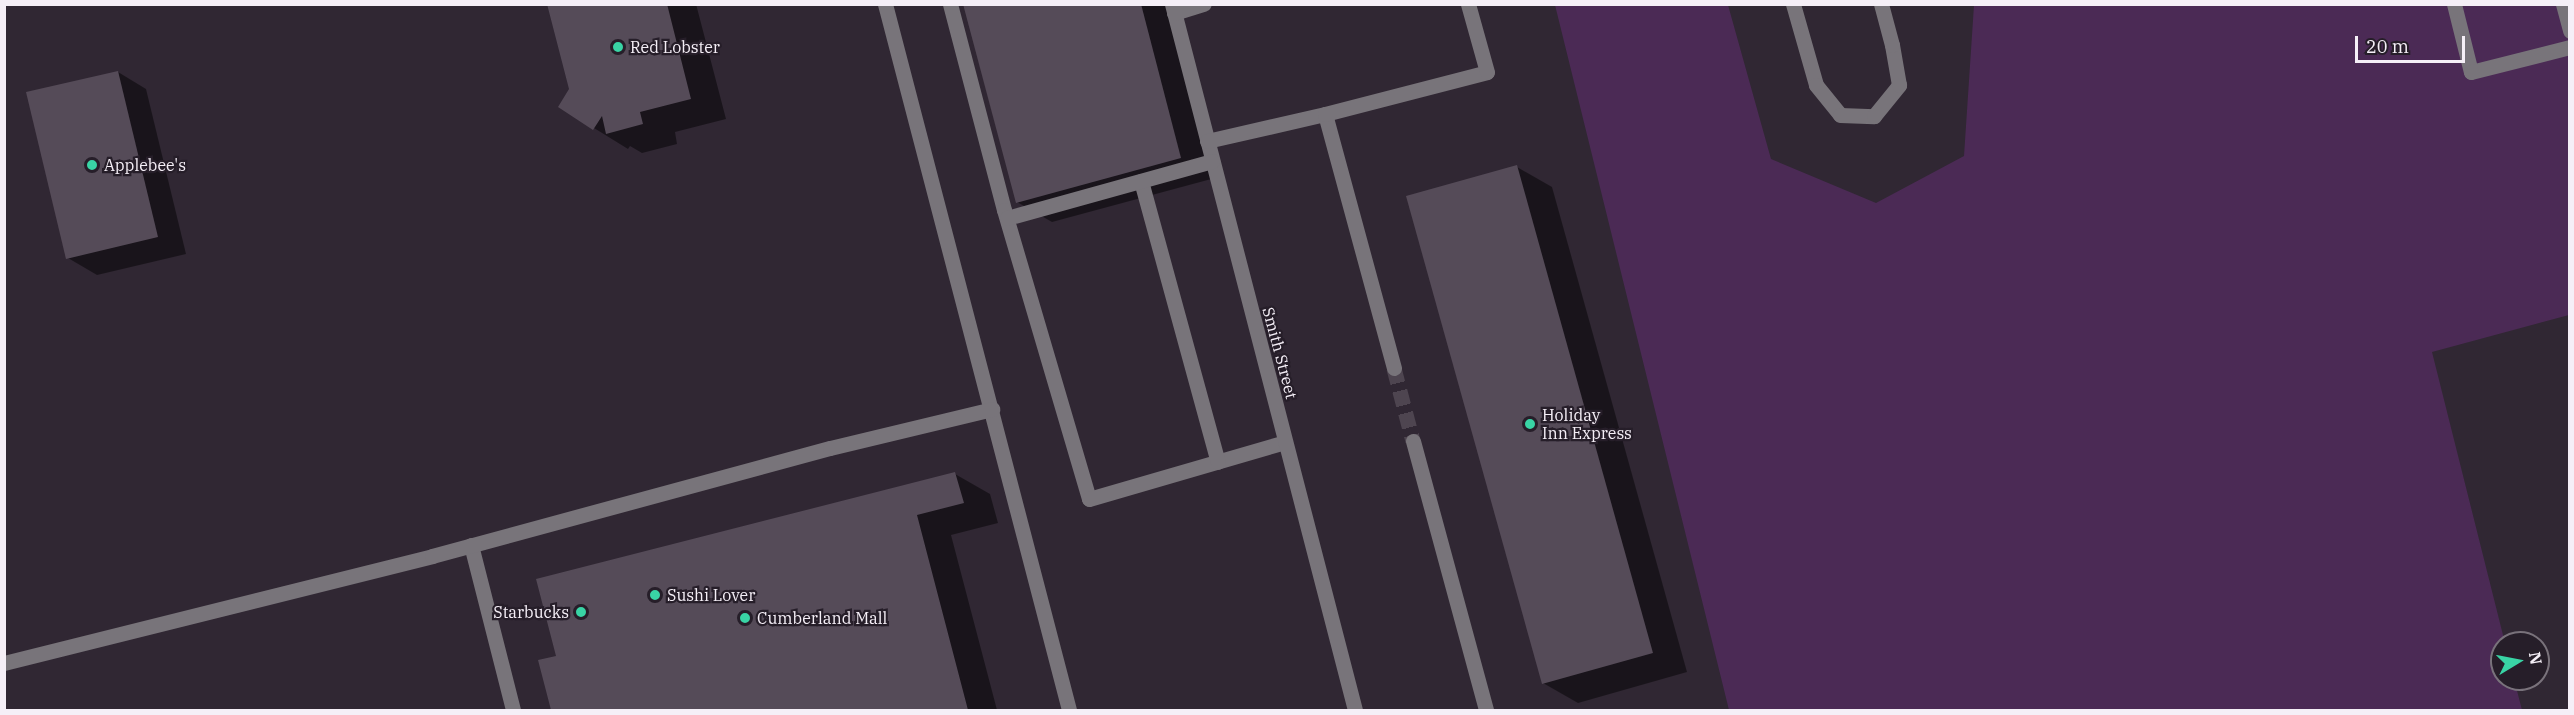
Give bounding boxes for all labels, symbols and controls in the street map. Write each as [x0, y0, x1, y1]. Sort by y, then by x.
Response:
scale bar [2358, 24, 2468, 62]
text: 20 m [2366, 35, 2409, 58]
place label: Red Lobster [630, 37, 720, 57]
marker: Red Lobster [611, 40, 625, 54]
place label: Applebee's [104, 155, 186, 175]
marker: Applebee's [85, 158, 99, 172]
street label: Smith Street [1259, 305, 1301, 401]
place label: Holiday Inn Express [1542, 405, 1632, 443]
marker: Holiday Inn Express [1523, 417, 1537, 431]
place label: Sushi Lover [667, 585, 755, 605]
marker: Sushi Lover [648, 588, 662, 602]
place label: Starbucks [493, 602, 569, 622]
marker: Starbucks [574, 605, 588, 619]
place label: Cumberland Mall [757, 608, 887, 628]
marker: Cumberland Mall [738, 611, 752, 625]
north arrow [2490, 631, 2550, 691]
text: N [2525, 650, 2547, 666]

